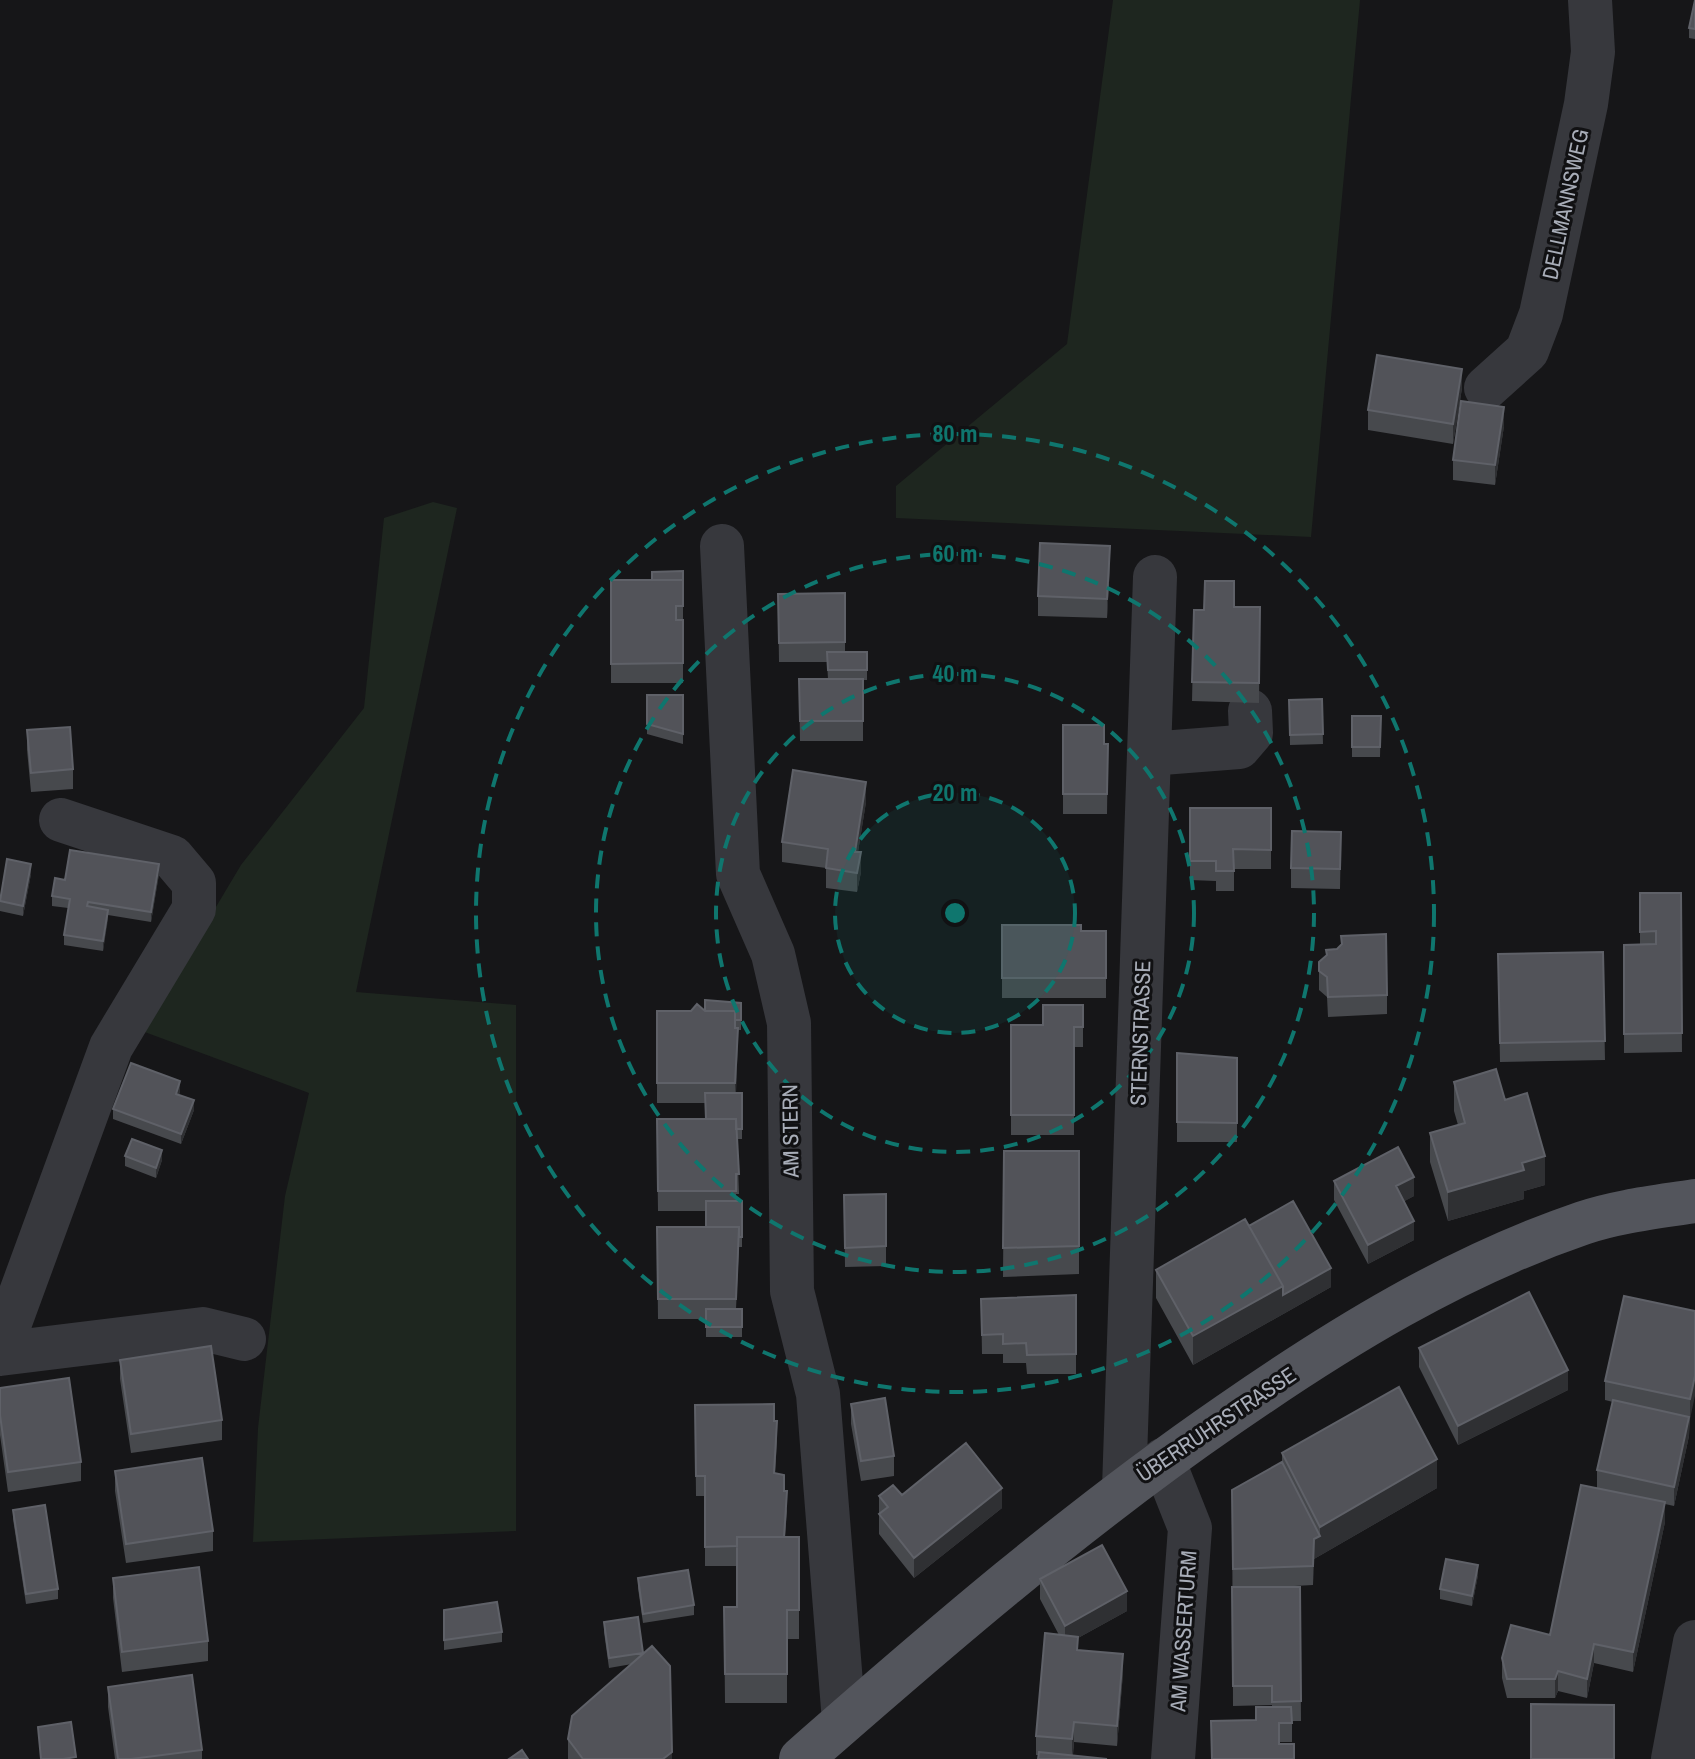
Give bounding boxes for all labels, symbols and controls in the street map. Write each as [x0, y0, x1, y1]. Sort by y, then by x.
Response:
street label: DELLMANNSWEG [1534, 126, 1596, 282]
text: 80 m [933, 417, 977, 449]
text: 60 m [933, 537, 977, 569]
text: 40 m [933, 657, 977, 689]
text: 20 m [933, 776, 977, 808]
centre of rings [941, 899, 969, 927]
street label: STERNSTRASSE [1122, 960, 1158, 1106]
street label: AM STERN [774, 1084, 806, 1179]
street label: ÜBERRUHRSTRASSE [1130, 1359, 1302, 1489]
street label: AM WASSERTURM [1162, 1549, 1204, 1714]

